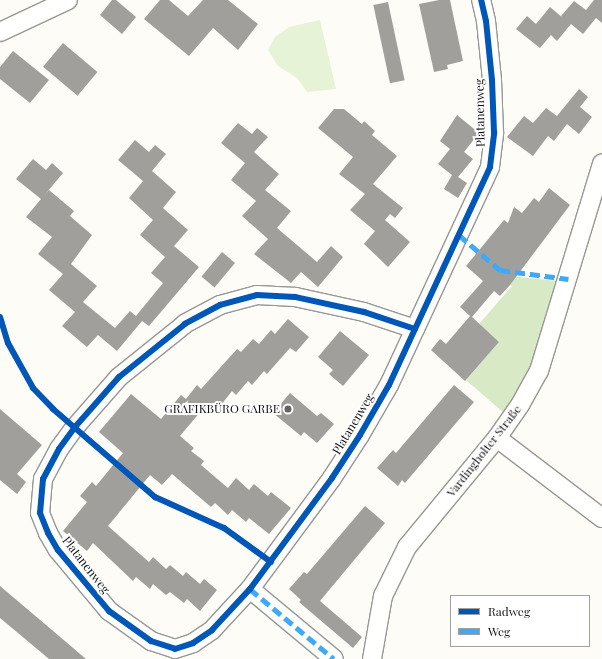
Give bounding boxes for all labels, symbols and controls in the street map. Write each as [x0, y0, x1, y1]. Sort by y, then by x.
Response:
street label: Platanenweg [472, 79, 488, 147]
street label: Platanenweg [329, 391, 377, 457]
place label: GRAFIKBÜRO GARBE [164, 402, 280, 416]
street label: Vardingholter Straße [444, 402, 524, 500]
marker: GRAFIKBÜRO GARBE [283, 404, 293, 414]
street label: Platanenweg [59, 534, 113, 596]
legend [450, 595, 590, 647]
text: Radweg [488, 603, 530, 619]
text: Weg [488, 623, 510, 639]

